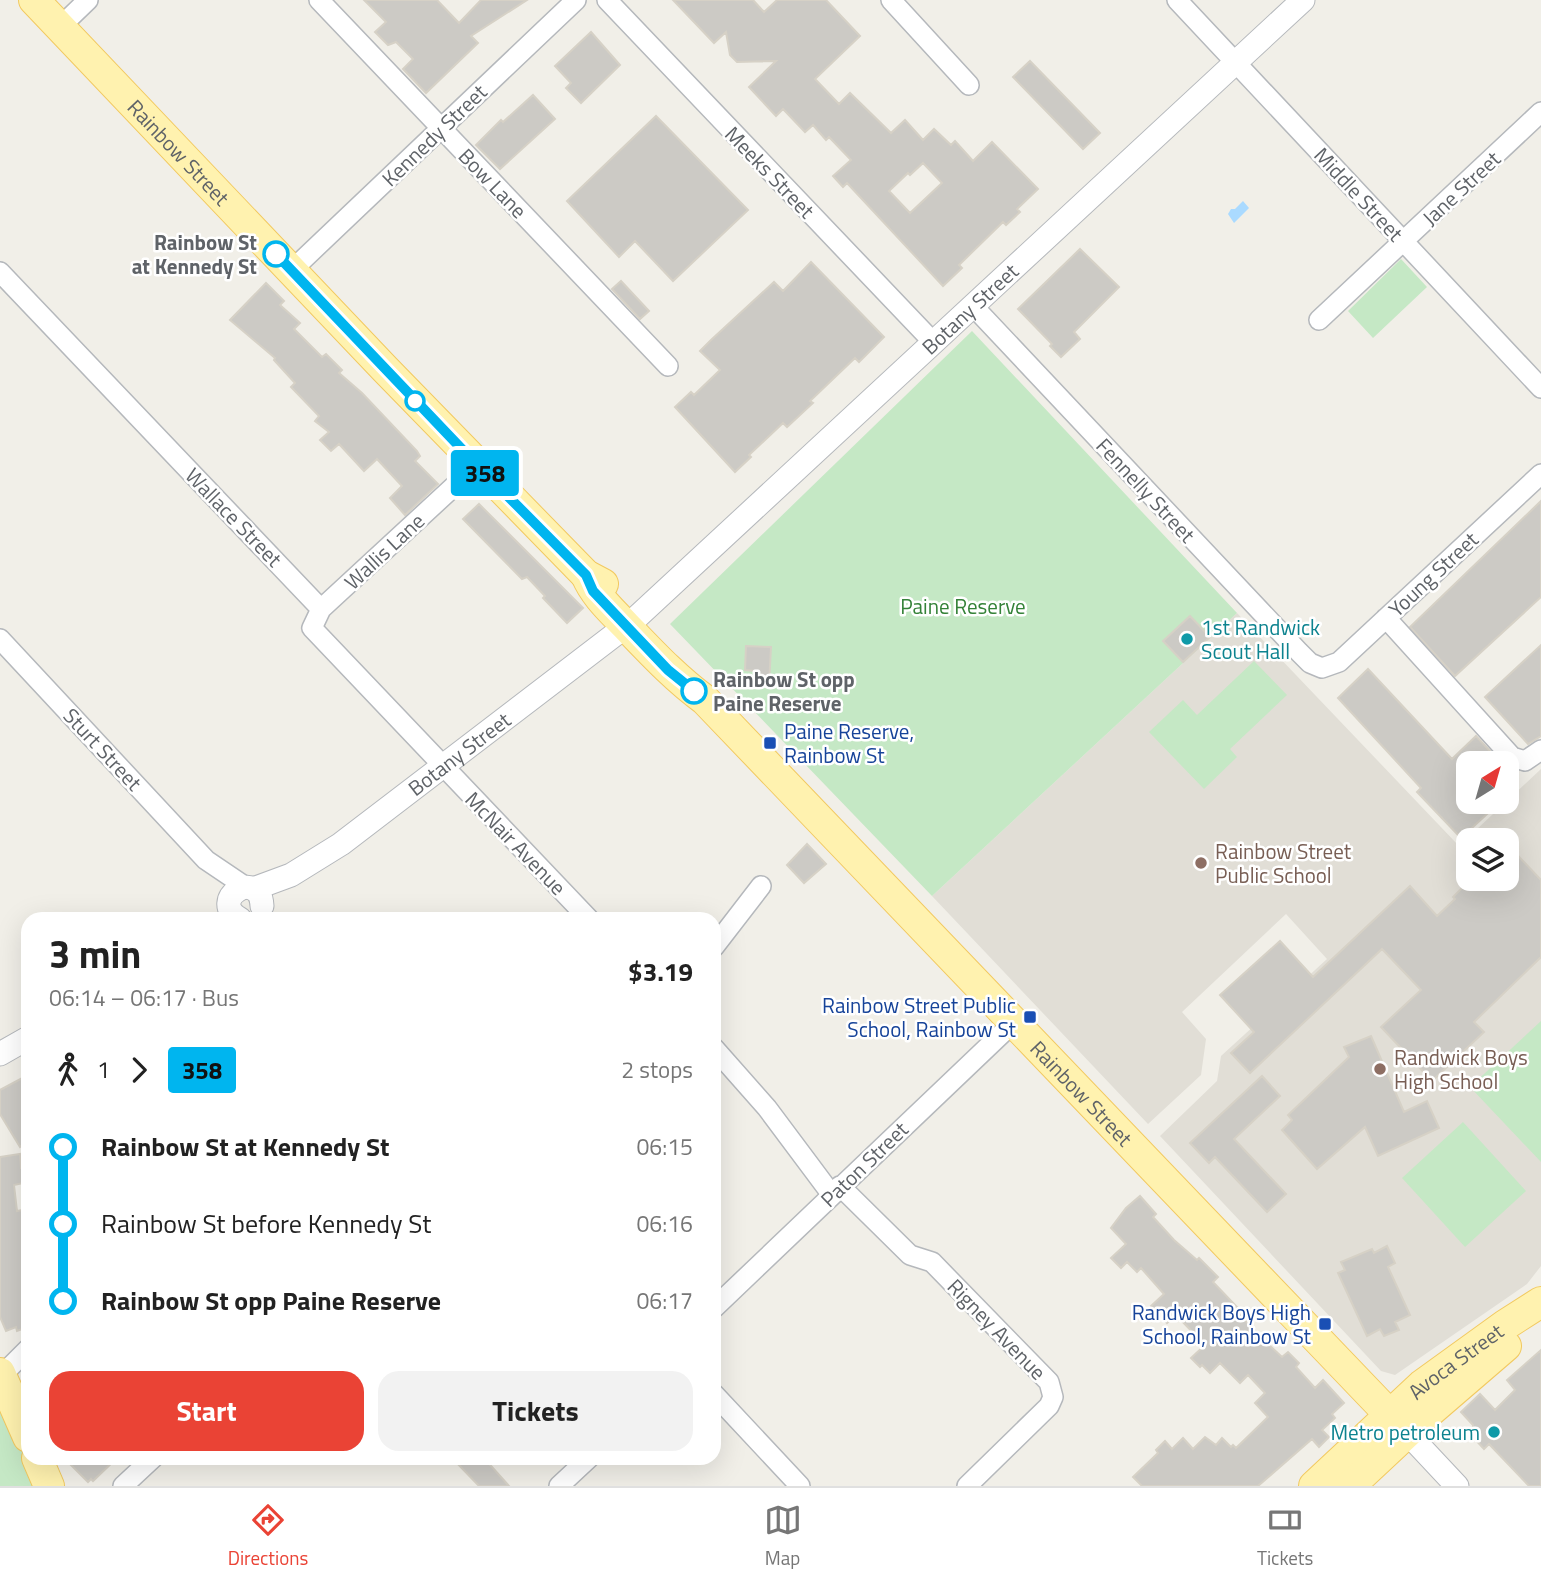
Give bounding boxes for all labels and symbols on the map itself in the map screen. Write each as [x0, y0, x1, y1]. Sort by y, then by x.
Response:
street label: Kennedy Street [374, 76, 494, 194]
street label: Rainbow Street [120, 92, 238, 213]
street label: Meeks Street [718, 119, 823, 226]
street label: Middle Street [1307, 140, 1412, 249]
street label: Bow Lane [451, 141, 535, 225]
street label: Jane Street [1415, 143, 1508, 233]
place label: Rainbow St at Kennedy St [132, 226, 257, 282]
marker: Rainbow St at Kennedy St [263, 241, 289, 267]
street label: Botany Street [914, 255, 1026, 362]
unlabelled marker [405, 391, 425, 411]
street label: Fennelly Street [1089, 430, 1203, 550]
line badge: 358 [445, 450, 525, 496]
street label: Wallace Street [178, 460, 290, 574]
street label: Wallis Lane [337, 505, 431, 597]
street label: Young Street [1381, 523, 1486, 624]
park label: Paine Reserve [900, 590, 1026, 622]
place label: 1st Randwick Scout Hall [1201, 611, 1320, 667]
marker: 1st Randwick Scout Hall [1179, 631, 1195, 647]
place label: Rainbow St opp Paine Reserve [713, 663, 855, 719]
marker: Rainbow St opp Paine Reserve [681, 678, 707, 704]
street label: Sturt Street [56, 700, 150, 798]
street label: Botany Street [401, 704, 518, 803]
place label: Paine Reserve, Rainbow St [784, 715, 914, 771]
marker: Paine Reserve, Rainbow St [762, 735, 778, 751]
north arrow [1456, 751, 1519, 814]
street label: McNair Avenue [458, 784, 574, 902]
place label: Rainbow Street Public School [1215, 835, 1352, 891]
marker: Rainbow Street Public School [1193, 855, 1209, 871]
place label: Rainbow Street Public School, Rainbow St [822, 989, 1017, 1045]
marker: Rainbow Street Public School, Rainbow St [1022, 1009, 1038, 1025]
street label: Rainbow Street [1023, 1033, 1141, 1154]
place label: Randwick Boys High School [1394, 1041, 1528, 1097]
marker: Randwick Boys High School [1372, 1061, 1388, 1077]
street label: Paton Street [813, 1113, 916, 1214]
street label: Rigney Avenue [940, 1271, 1054, 1387]
place label: Randwick Boys High School, Rainbow St [1132, 1296, 1312, 1352]
street label: Avoca Street [1400, 1315, 1510, 1407]
marker: Randwick Boys High School, Rainbow St [1317, 1316, 1333, 1332]
place label: Metro petroleum [1331, 1416, 1480, 1448]
marker: Metro petroleum [1486, 1424, 1502, 1440]

